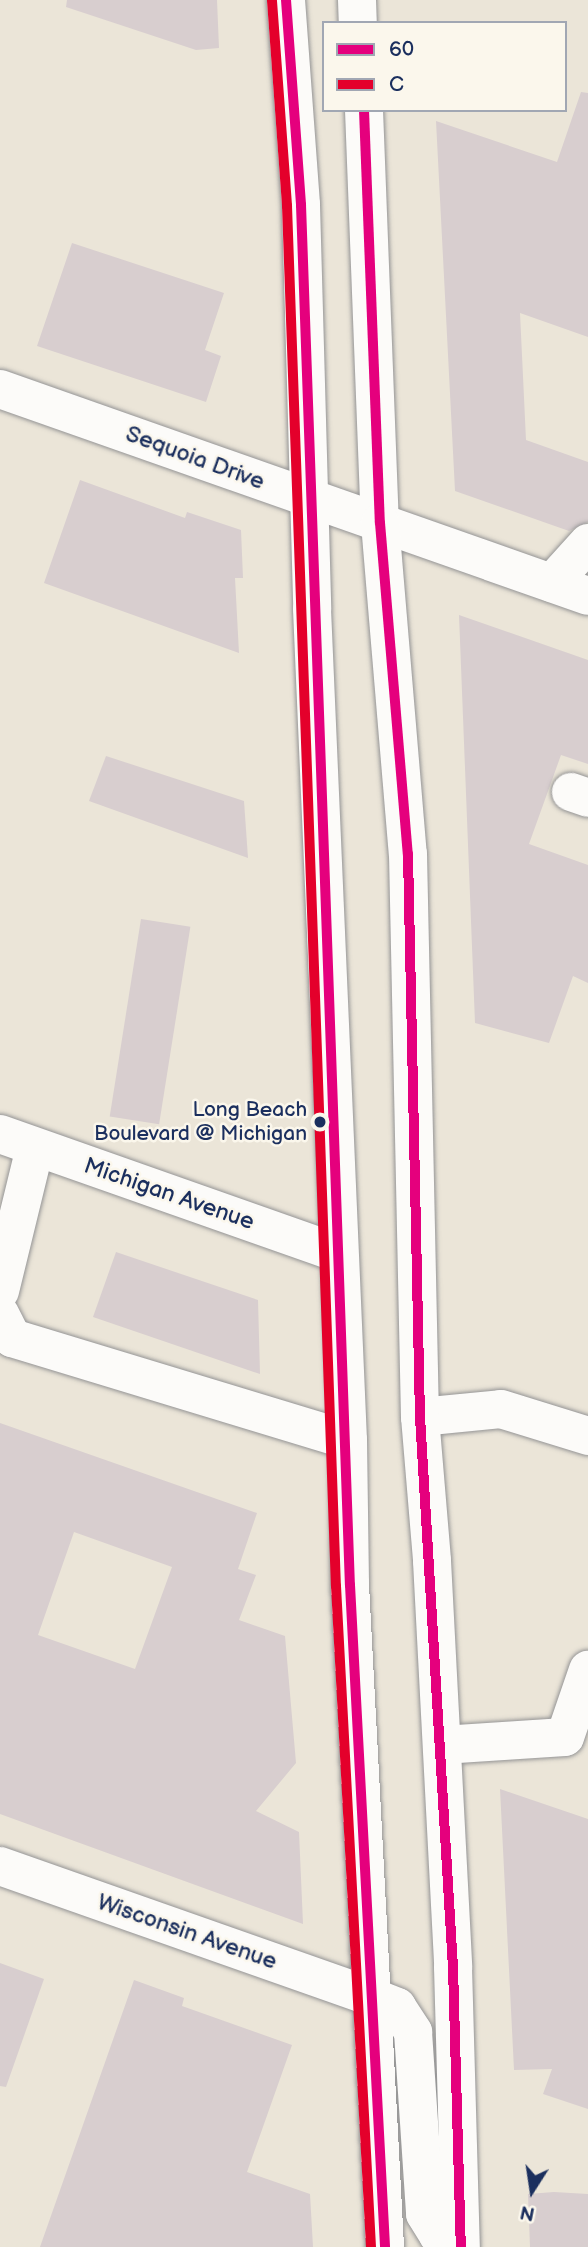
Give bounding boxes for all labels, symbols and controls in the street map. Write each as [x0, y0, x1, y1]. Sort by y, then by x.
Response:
legend [322, 21, 567, 112]
text: 60 [389, 37, 414, 62]
text: C [389, 72, 404, 97]
street label: Sequoia Drive [122, 420, 268, 496]
place label: Long Beach Boulevard @ Michigan [94, 1097, 307, 1147]
marker: Long Beach Boulevard @ Michigan [313, 1115, 327, 1129]
street label: Michigan Avenue [80, 1152, 258, 1236]
street label: Wisconsin Avenue [94, 1888, 280, 1976]
north arrow [497, 2156, 567, 2226]
text: N [518, 2199, 537, 2225]

